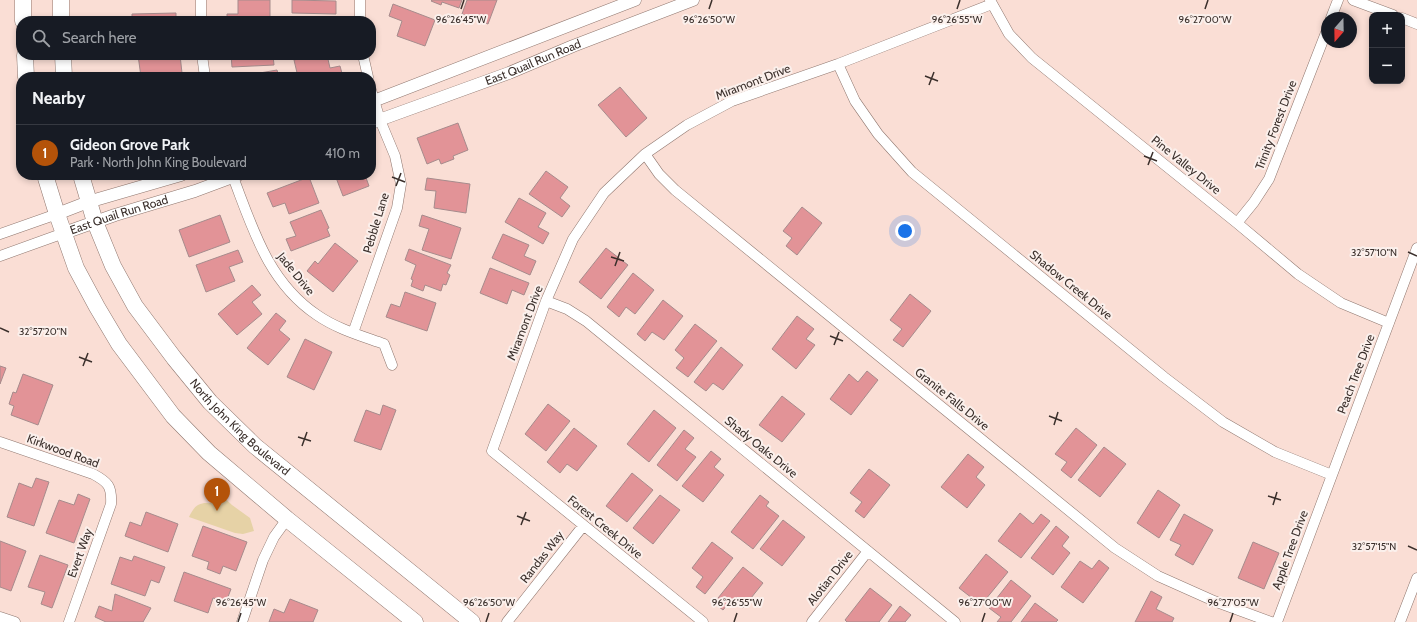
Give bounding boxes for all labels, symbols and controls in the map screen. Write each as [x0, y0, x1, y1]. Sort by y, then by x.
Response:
north arrow [1321, 12, 1357, 48]
map controls [1369, 12, 1405, 84]
button: + [1369, 12, 1405, 48]
text: 96°26'45"W [436, 13, 487, 26]
text: 96°26'50"W [683, 13, 735, 26]
text: 96°26'55"W [932, 13, 983, 26]
text: 96°27'00"W [1179, 13, 1232, 26]
search box [16, 16, 376, 60]
icon: search [30, 27, 52, 49]
text: Search here [62, 29, 137, 47]
street label: East Quail Run Road [483, 36, 583, 88]
button: − [1369, 48, 1405, 84]
street label: Miramont Drive [713, 60, 792, 103]
street label: Trinity Forest Drive [1252, 78, 1299, 172]
text: Nearby [32, 88, 85, 108]
street label: Pine Valley Drive [1149, 132, 1224, 197]
text: Gideon Grove Park [70, 136, 190, 154]
text: 1 [43, 145, 47, 161]
text: 410 m [325, 145, 360, 161]
text: Park · North John King Boulevard [70, 154, 247, 170]
street label: Pebble Lane [359, 191, 392, 255]
street label: East Quail Run Road [68, 192, 170, 237]
your location [895, 221, 915, 241]
text: 32°57'10"N [1351, 246, 1397, 259]
street label: Shadow Creek Drive [1027, 247, 1116, 323]
street label: Jade Drive [274, 248, 318, 298]
street label: Miramont Drive [503, 283, 546, 362]
text: 32°57'20"N [19, 325, 67, 338]
street label: Peach Tree Drive [1333, 332, 1378, 416]
street label: Granite Falls Drive [912, 364, 992, 433]
street label: North John King Boulevard [187, 375, 293, 478]
street label: Shady Oaks Drive [722, 413, 801, 481]
street label: Kirkwood Road [25, 430, 101, 471]
pin: 1 [204, 478, 230, 511]
street label: Forest Creek Drive [565, 492, 646, 561]
street label: Apple Tree Drive [1268, 508, 1311, 592]
street label: Evert Way [64, 526, 95, 580]
street label: Randas Way [517, 528, 567, 586]
text: 32°57'15"N [1352, 540, 1396, 553]
street label: Alotian Drive [804, 547, 856, 608]
text: 96°26'45"W [216, 596, 267, 609]
text: 96°26'50"W [463, 596, 515, 609]
text: 96°26'55"W [712, 596, 763, 609]
text: 96°27'00"W [959, 596, 1012, 609]
text: 96°27'05"W [1207, 596, 1259, 609]

